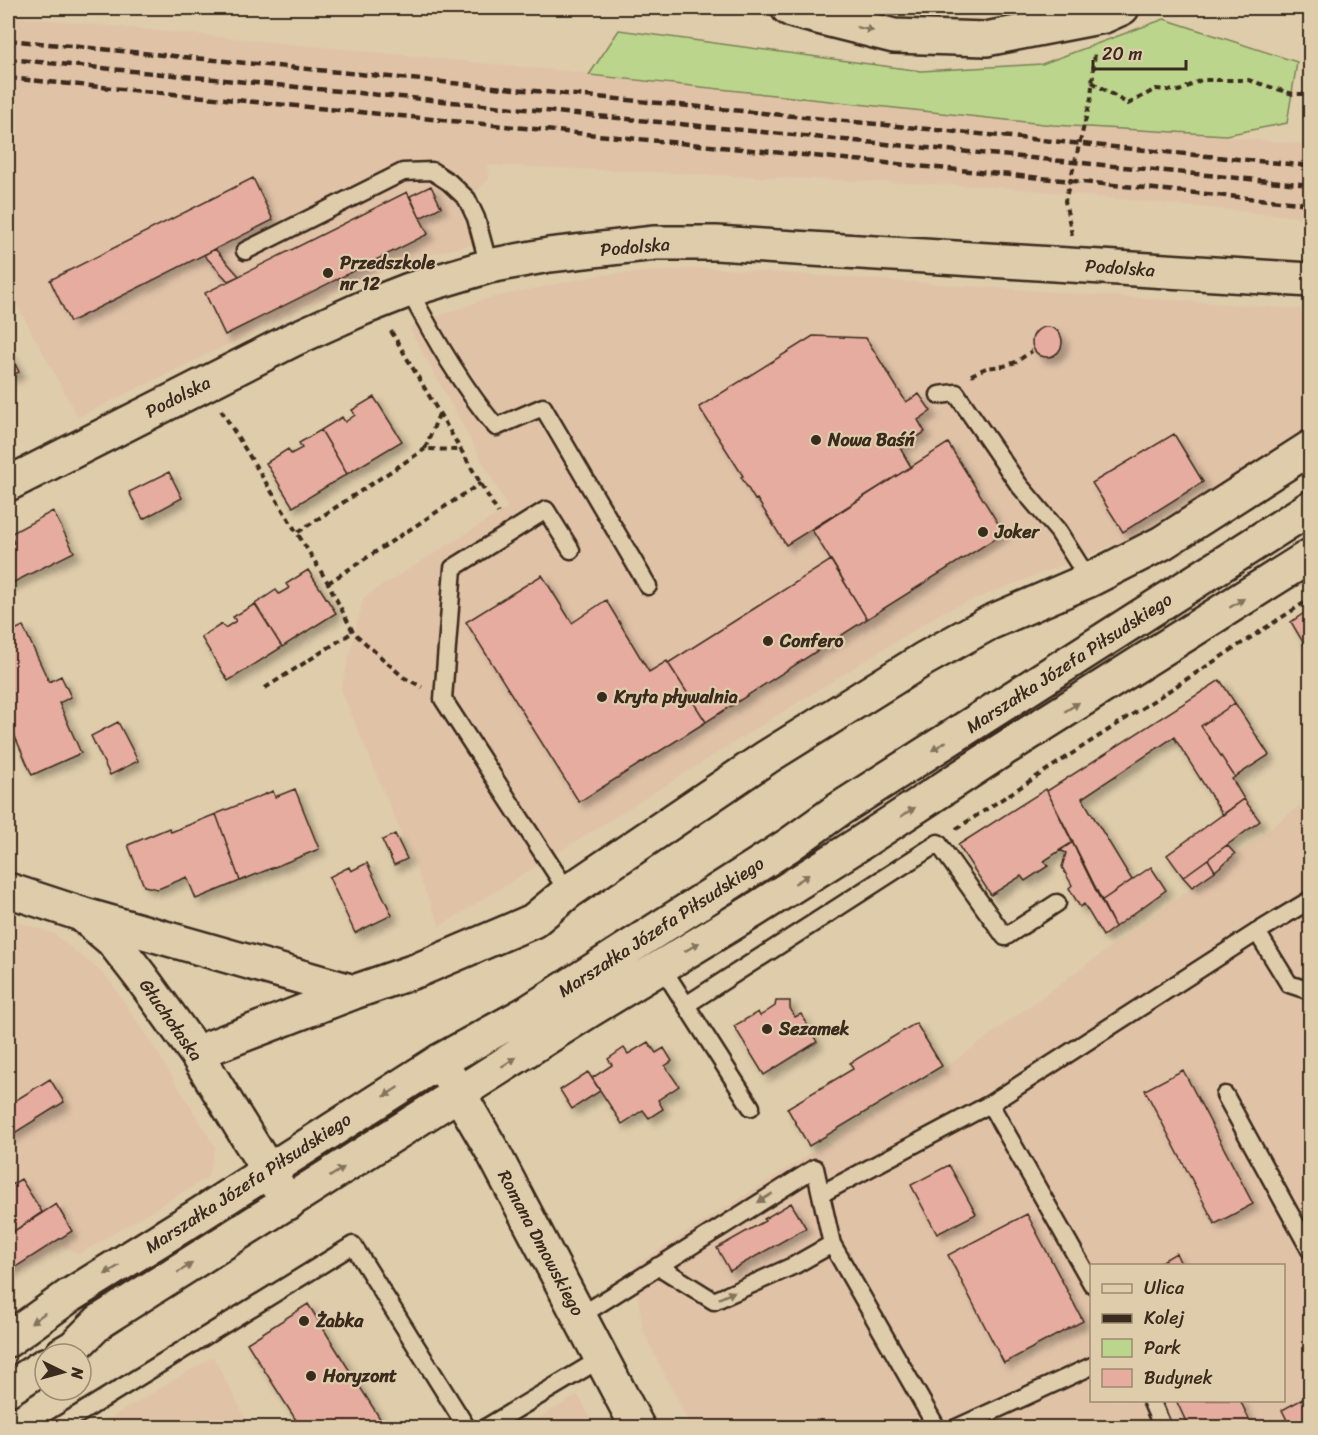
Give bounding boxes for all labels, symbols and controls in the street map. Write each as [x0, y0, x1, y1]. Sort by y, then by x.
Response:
one-way arrow [856, 24, 874, 34]
scale bar [1093, 33, 1186, 71]
text: 20 m [1102, 38, 1142, 70]
street label: Podolska [599, 228, 671, 266]
place label: Przedszkole nr 12 [339, 247, 435, 300]
street label: Podolska [1084, 250, 1156, 286]
marker: Przedszkole nr 12 [321, 266, 335, 280]
street label: Podolska [140, 367, 216, 427]
place label: Nowa Baśń [827, 424, 916, 456]
marker: Nowa Baśń [809, 433, 823, 447]
place label: Joker [994, 516, 1040, 548]
marker: Joker [976, 525, 990, 539]
street label: Marszałka Józefa Piłsudskiego [959, 584, 1179, 742]
one-way arrow [1229, 597, 1245, 608]
place label: Confero [779, 625, 844, 657]
marker: Confero [761, 634, 775, 648]
place label: Kryta pływalnia [613, 681, 738, 713]
marker: Kryta pływalnia [595, 690, 609, 704]
one-way arrow [1064, 701, 1080, 712]
one-way arrow [931, 740, 947, 751]
one-way arrow [899, 806, 915, 818]
street label: Marszałka Józefa Piłsudskiego [551, 848, 771, 1006]
one-way arrow [794, 874, 811, 885]
one-way arrow [684, 942, 700, 953]
street label: Głuchołaska [131, 972, 211, 1068]
place label: Sezamek [778, 1013, 850, 1045]
marker: Sezamek [760, 1022, 774, 1036]
one-way arrow [500, 1056, 517, 1067]
one-way arrow [383, 1087, 399, 1098]
street label: Marszałka Józefa Piłsudskiego [138, 1104, 358, 1262]
street label: Romana Dmowskiego [489, 1164, 593, 1322]
one-way arrow [329, 1166, 345, 1177]
one-way arrow [757, 1193, 774, 1204]
one-way arrow [177, 1262, 194, 1273]
one-way arrow [104, 1264, 120, 1275]
legend [1090, 1264, 1285, 1402]
text: Ulica [1144, 1272, 1185, 1304]
one-way arrow [718, 1290, 736, 1300]
text: Kolej [1144, 1302, 1184, 1334]
place label: Żabka [315, 1305, 364, 1337]
one-way arrow [31, 1312, 47, 1324]
marker: Żabka [297, 1314, 311, 1328]
text: Park [1144, 1332, 1181, 1364]
north arrow [33, 1342, 93, 1402]
place label: Horyzont [322, 1360, 397, 1392]
text: Budynek [1144, 1362, 1213, 1394]
text: N [62, 1365, 92, 1381]
marker: Horyzont [304, 1369, 318, 1383]

